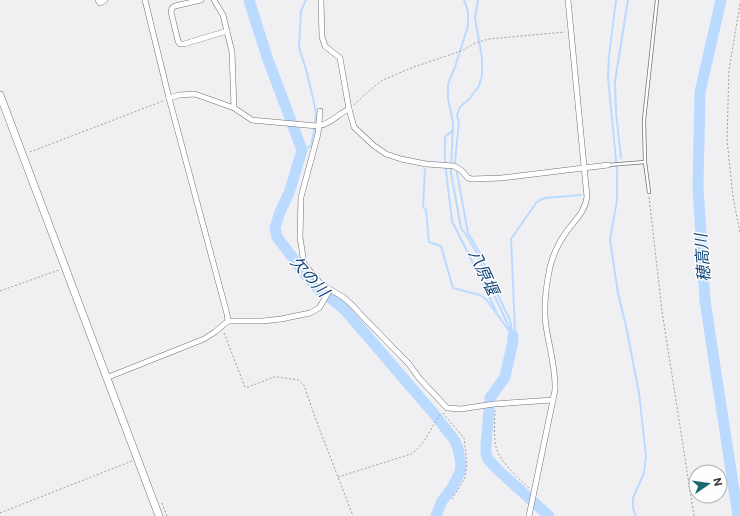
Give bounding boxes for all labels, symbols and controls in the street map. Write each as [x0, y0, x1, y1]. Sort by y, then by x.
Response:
water label: 穂高川 [690, 231, 713, 283]
water label: 八原堰 [466, 246, 504, 300]
water label: 欠の川 [287, 251, 335, 301]
north arrow [688, 464, 728, 504]
text: N [711, 476, 725, 487]

